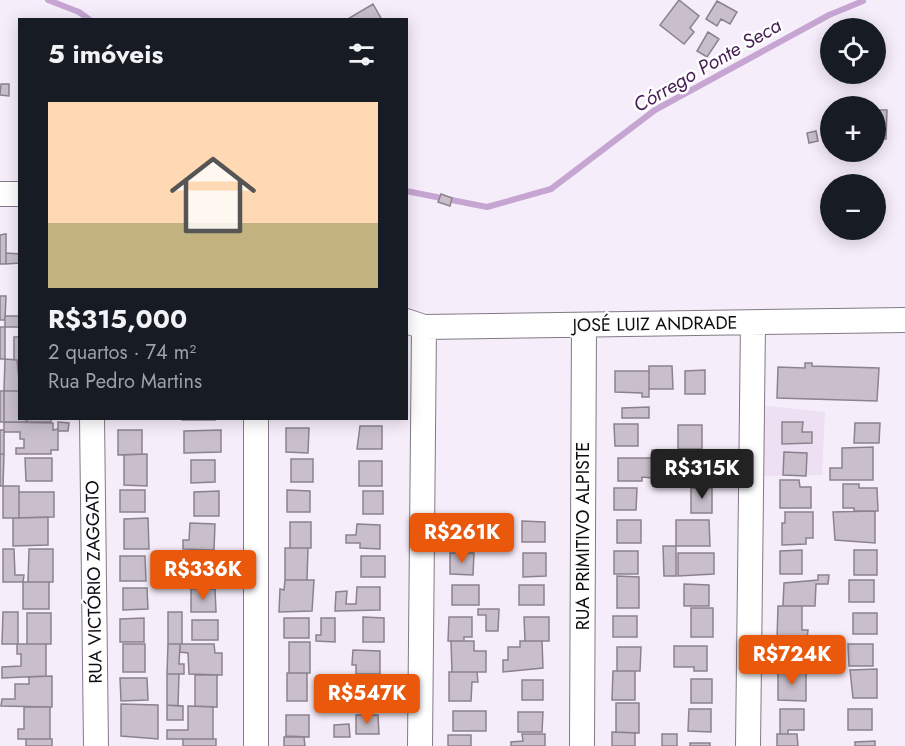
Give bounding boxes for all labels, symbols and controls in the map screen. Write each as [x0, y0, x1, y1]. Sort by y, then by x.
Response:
water label: Córrego Ponte Seca [628, 11, 787, 120]
map controls [820, 18, 886, 240]
button: locate [820, 18, 886, 84]
text: 5 imóveis [48, 35, 163, 73]
icon: filters [345, 38, 378, 71]
button: + [820, 96, 886, 162]
icon: home [159, 141, 267, 249]
button: − [820, 174, 886, 240]
text: R$315,000 [48, 300, 187, 338]
street label: JOSÉ LUIZ ANDRADE [570, 310, 738, 338]
text: 2 quartos · 74 m² [48, 338, 196, 367]
text: Rua Pedro Martins [48, 367, 202, 396]
street label: RUA PRIMITIVO ALPISTE [570, 442, 596, 630]
pin: R$315K [653, 449, 751, 500]
text: R$315K [665, 454, 739, 483]
street label: RUA VICTÓRIO ZAGGATO [79, 480, 109, 684]
pin: R$261K [413, 513, 511, 564]
text: R$261K [424, 518, 500, 547]
pin: R$336K [154, 550, 252, 601]
text: R$336K [164, 555, 242, 584]
pin: R$724K [743, 635, 841, 686]
text: R$724K [753, 640, 831, 669]
pin: R$547K [318, 674, 416, 725]
text: R$547K [328, 679, 406, 708]

